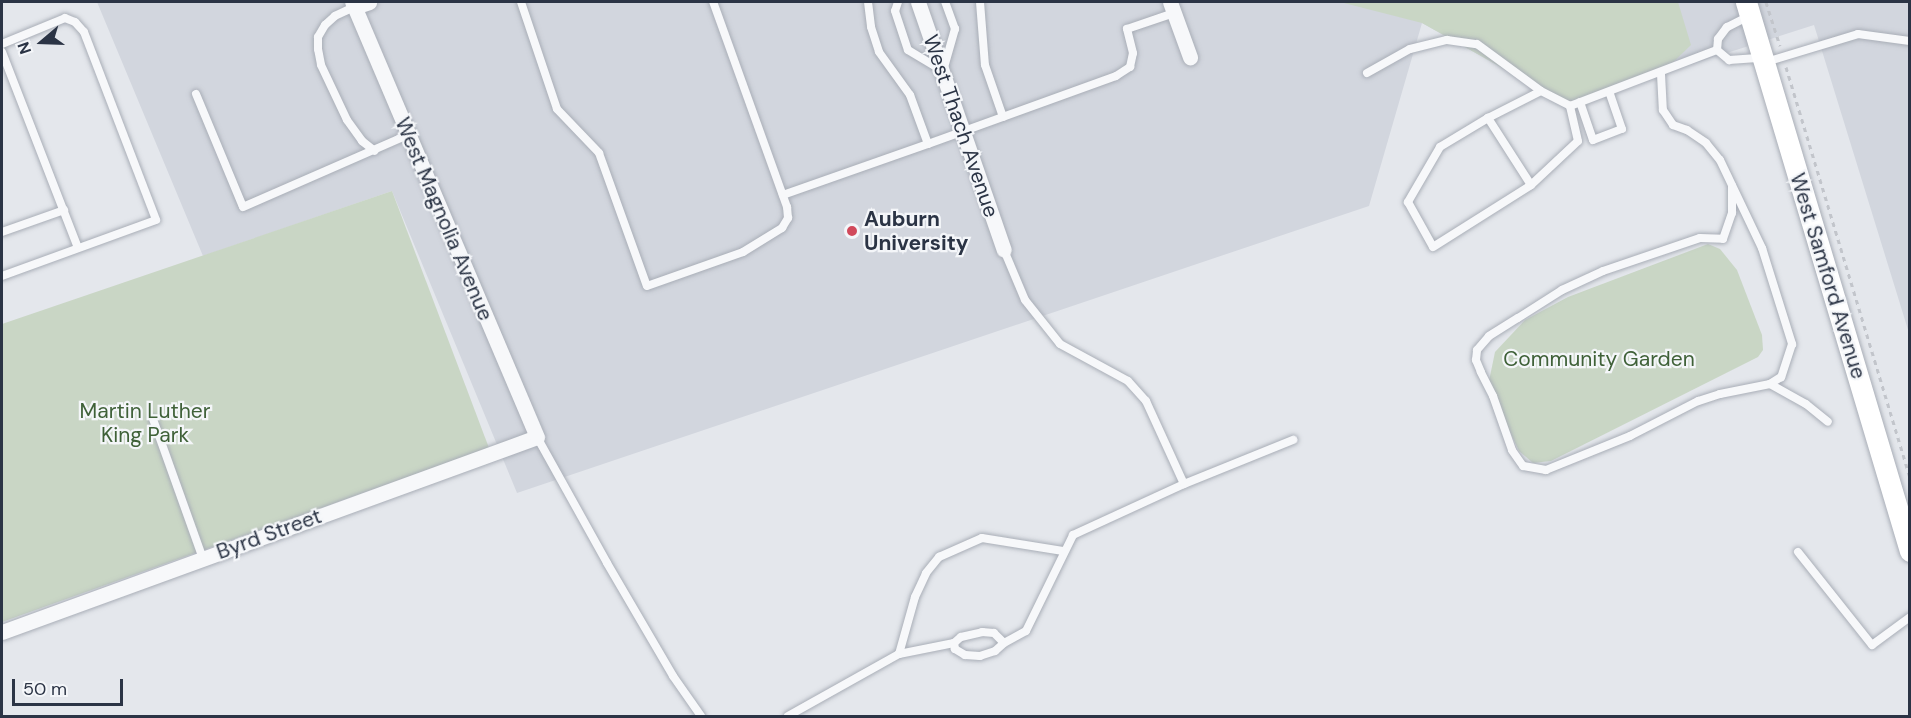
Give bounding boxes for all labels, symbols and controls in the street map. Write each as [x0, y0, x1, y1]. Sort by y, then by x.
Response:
north arrow [12, 12, 72, 72]
street label: West Thach Avenue [918, 31, 1004, 221]
text: N [13, 39, 36, 57]
street label: West Magnolia Avenue [390, 114, 498, 324]
street label: West Samford Avenue [1785, 170, 1871, 382]
place label: Auburn University [864, 206, 968, 256]
marker: Auburn University [845, 224, 859, 238]
park label: Community Garden [1503, 346, 1695, 372]
park label: Martin Luther King Park [80, 398, 210, 448]
street label: Byrd Street [213, 503, 325, 565]
scale bar [15, 667, 126, 705]
text: 50 m [23, 677, 67, 701]

